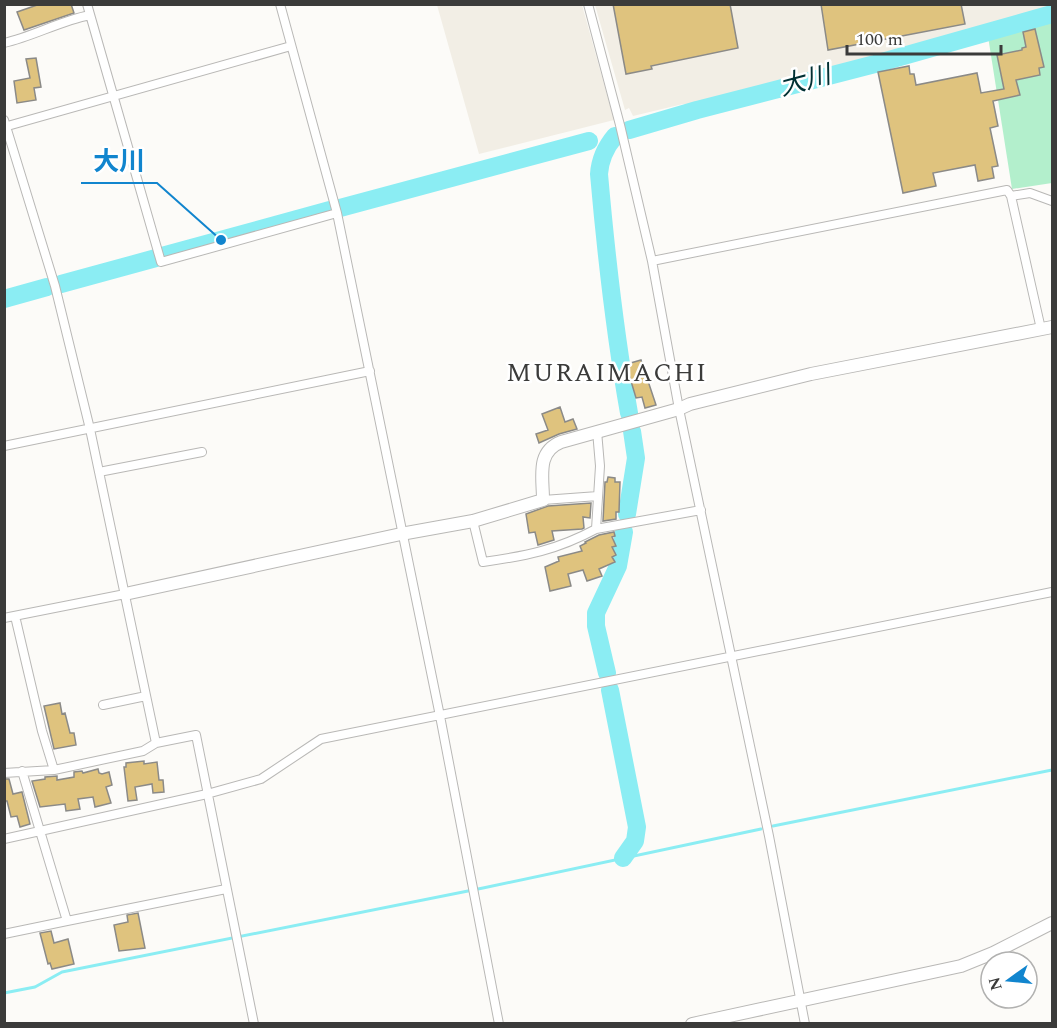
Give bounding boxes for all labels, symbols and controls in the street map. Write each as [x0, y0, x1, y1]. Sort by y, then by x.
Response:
scale bar [847, 18, 1002, 56]
text: 100 m [856, 26, 903, 53]
water label: 大川 [775, 54, 838, 107]
callout: 大川 [81, 139, 157, 183]
text: 大川 [93, 142, 145, 182]
district label: MURAIMACHI [506, 353, 708, 393]
north arrow [979, 950, 1039, 1010]
text: N [982, 974, 1009, 993]

